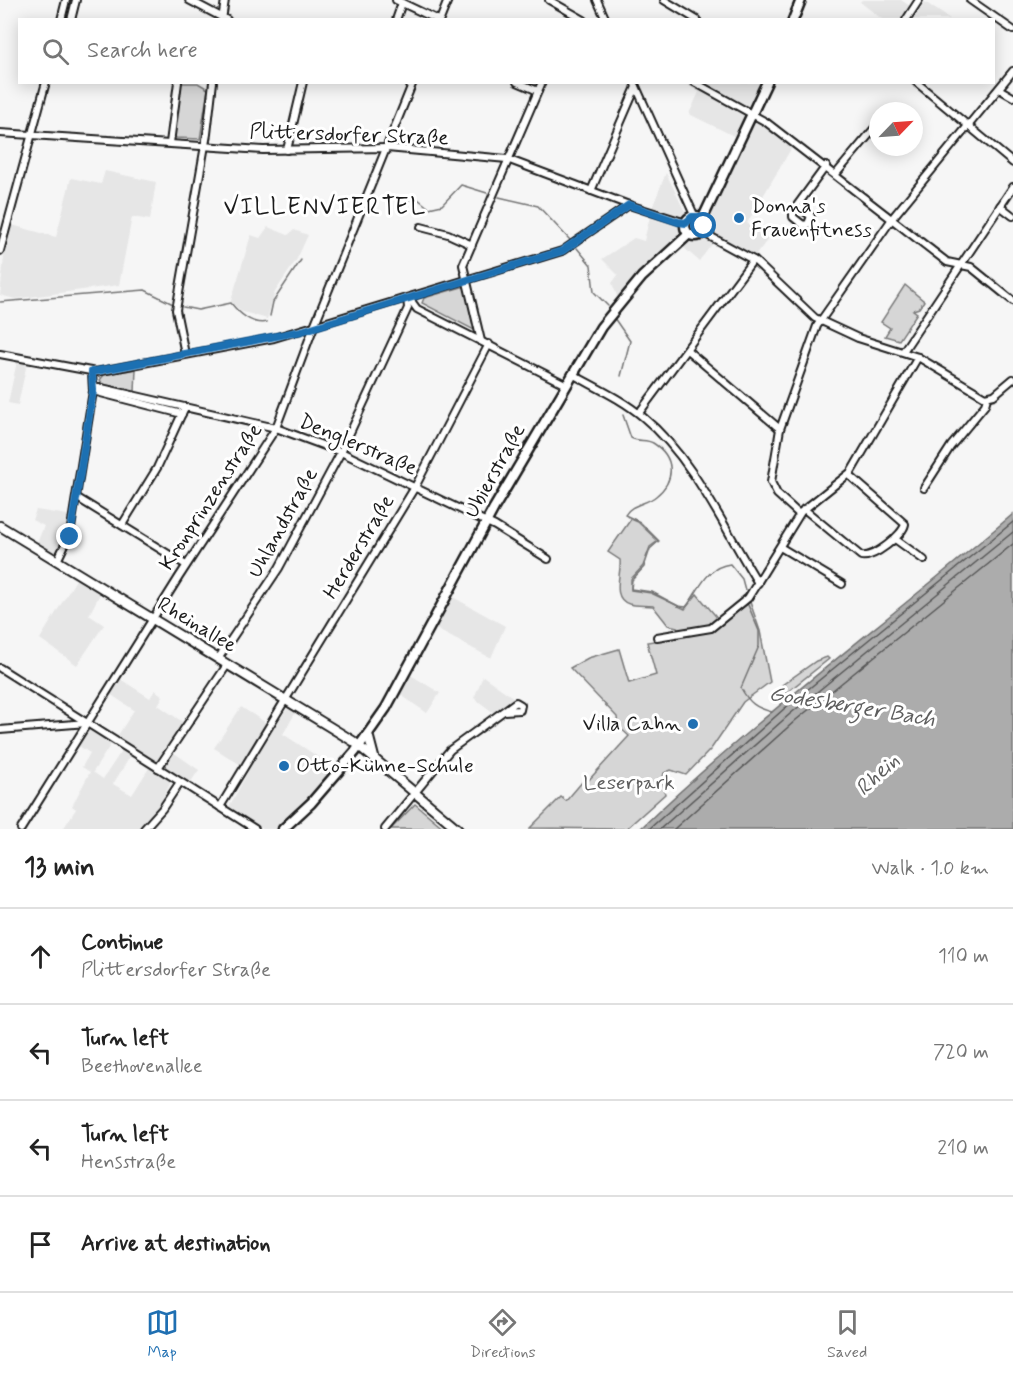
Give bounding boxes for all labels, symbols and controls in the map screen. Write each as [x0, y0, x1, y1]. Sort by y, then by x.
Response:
search box [18, 18, 995, 84]
icon: search [39, 35, 72, 68]
text: Search here [87, 37, 198, 65]
north arrow [869, 102, 923, 156]
street label: Plittersdorfer Straße [249, 118, 449, 152]
district label: VILLENVIERTEL [224, 192, 426, 223]
place label: Donna's Frauenfitness [751, 192, 872, 244]
marker: Donna's Frauenfitness [732, 211, 746, 225]
route start [690, 212, 716, 238]
street label: Denglerstraße [294, 408, 421, 483]
street label: Kronprinzenstraße [153, 418, 269, 576]
street label: Ubierstraße [458, 419, 532, 523]
street label: Uhlandstraße [241, 463, 325, 583]
street label: Herderstraße [317, 490, 401, 604]
route end [56, 523, 82, 549]
street label: Rheinallee [152, 590, 242, 660]
water label: Godesberger Bach [767, 680, 937, 737]
place label: Villa Cahn [582, 710, 682, 738]
marker: Villa Cahn [686, 717, 700, 731]
water label: Rhein [850, 748, 906, 802]
place label: Otto-Kühne-Schule [296, 752, 474, 780]
marker: Otto-Kühne-Schule [277, 759, 291, 773]
park label: Leserpark [583, 769, 675, 797]
text: 13 min [24, 851, 95, 885]
text: Walk · 1.0 km [872, 855, 989, 882]
text: Continue [81, 929, 163, 957]
icon: ahead [24, 940, 57, 973]
text: 110 m [938, 943, 989, 970]
text: Plittersdorfer Straße [81, 957, 271, 984]
text: Turn left [81, 1025, 169, 1053]
icon: left [24, 1036, 57, 1069]
text: 720 m [933, 1039, 989, 1066]
text: Beethovenallee [81, 1053, 203, 1080]
text: Turn left [81, 1121, 169, 1149]
icon: left [24, 1132, 57, 1165]
text: 210 m [937, 1135, 989, 1162]
text: Hensstraße [81, 1149, 176, 1176]
icon: arrive [24, 1228, 57, 1261]
text: Arrive at destination [81, 1230, 271, 1258]
tab: Map [146, 1306, 179, 1363]
tab: Directions [470, 1306, 536, 1363]
tab: Saved [827, 1306, 867, 1363]

